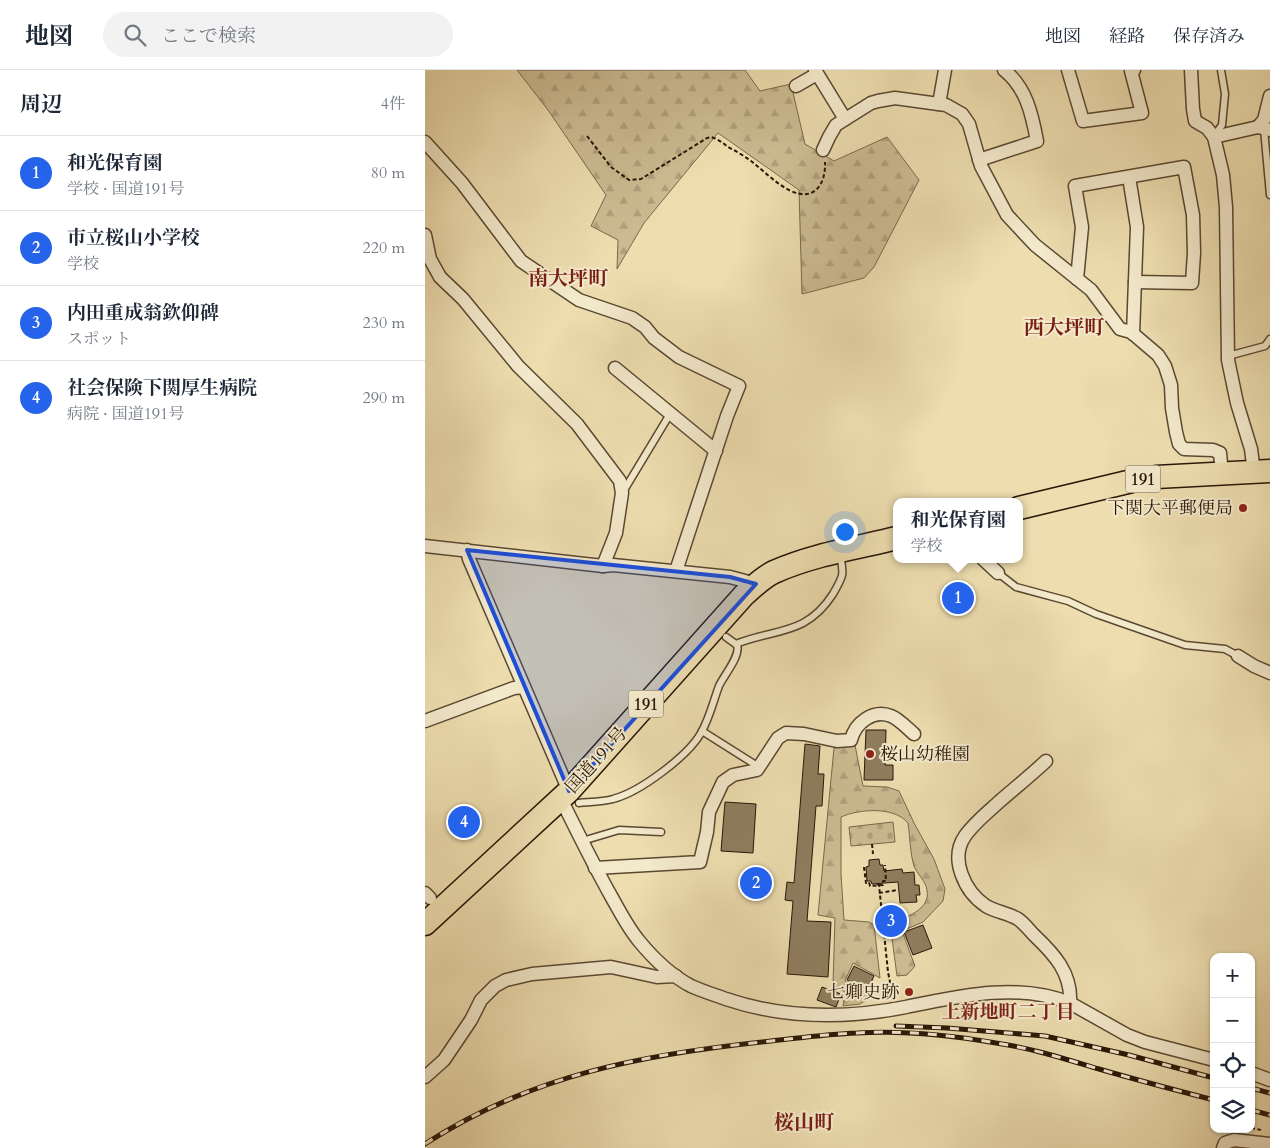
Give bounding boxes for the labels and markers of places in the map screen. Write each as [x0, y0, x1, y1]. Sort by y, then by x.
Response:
place label: 下関大平郵便局 [1107, 496, 1233, 521]
marker: 下関大平郵便局 [1237, 502, 1249, 514]
pin: 1 [942, 579, 974, 617]
place label: 桜山幼稚園 [880, 742, 970, 767]
marker: 桜山幼稚園 [864, 748, 876, 760]
pin: 4 [448, 803, 480, 841]
pin: 2 [740, 864, 772, 902]
pin: 3 [875, 902, 907, 940]
place label: 七卿史跡 [827, 980, 899, 1005]
marker: 七卿史跡 [903, 986, 915, 998]

